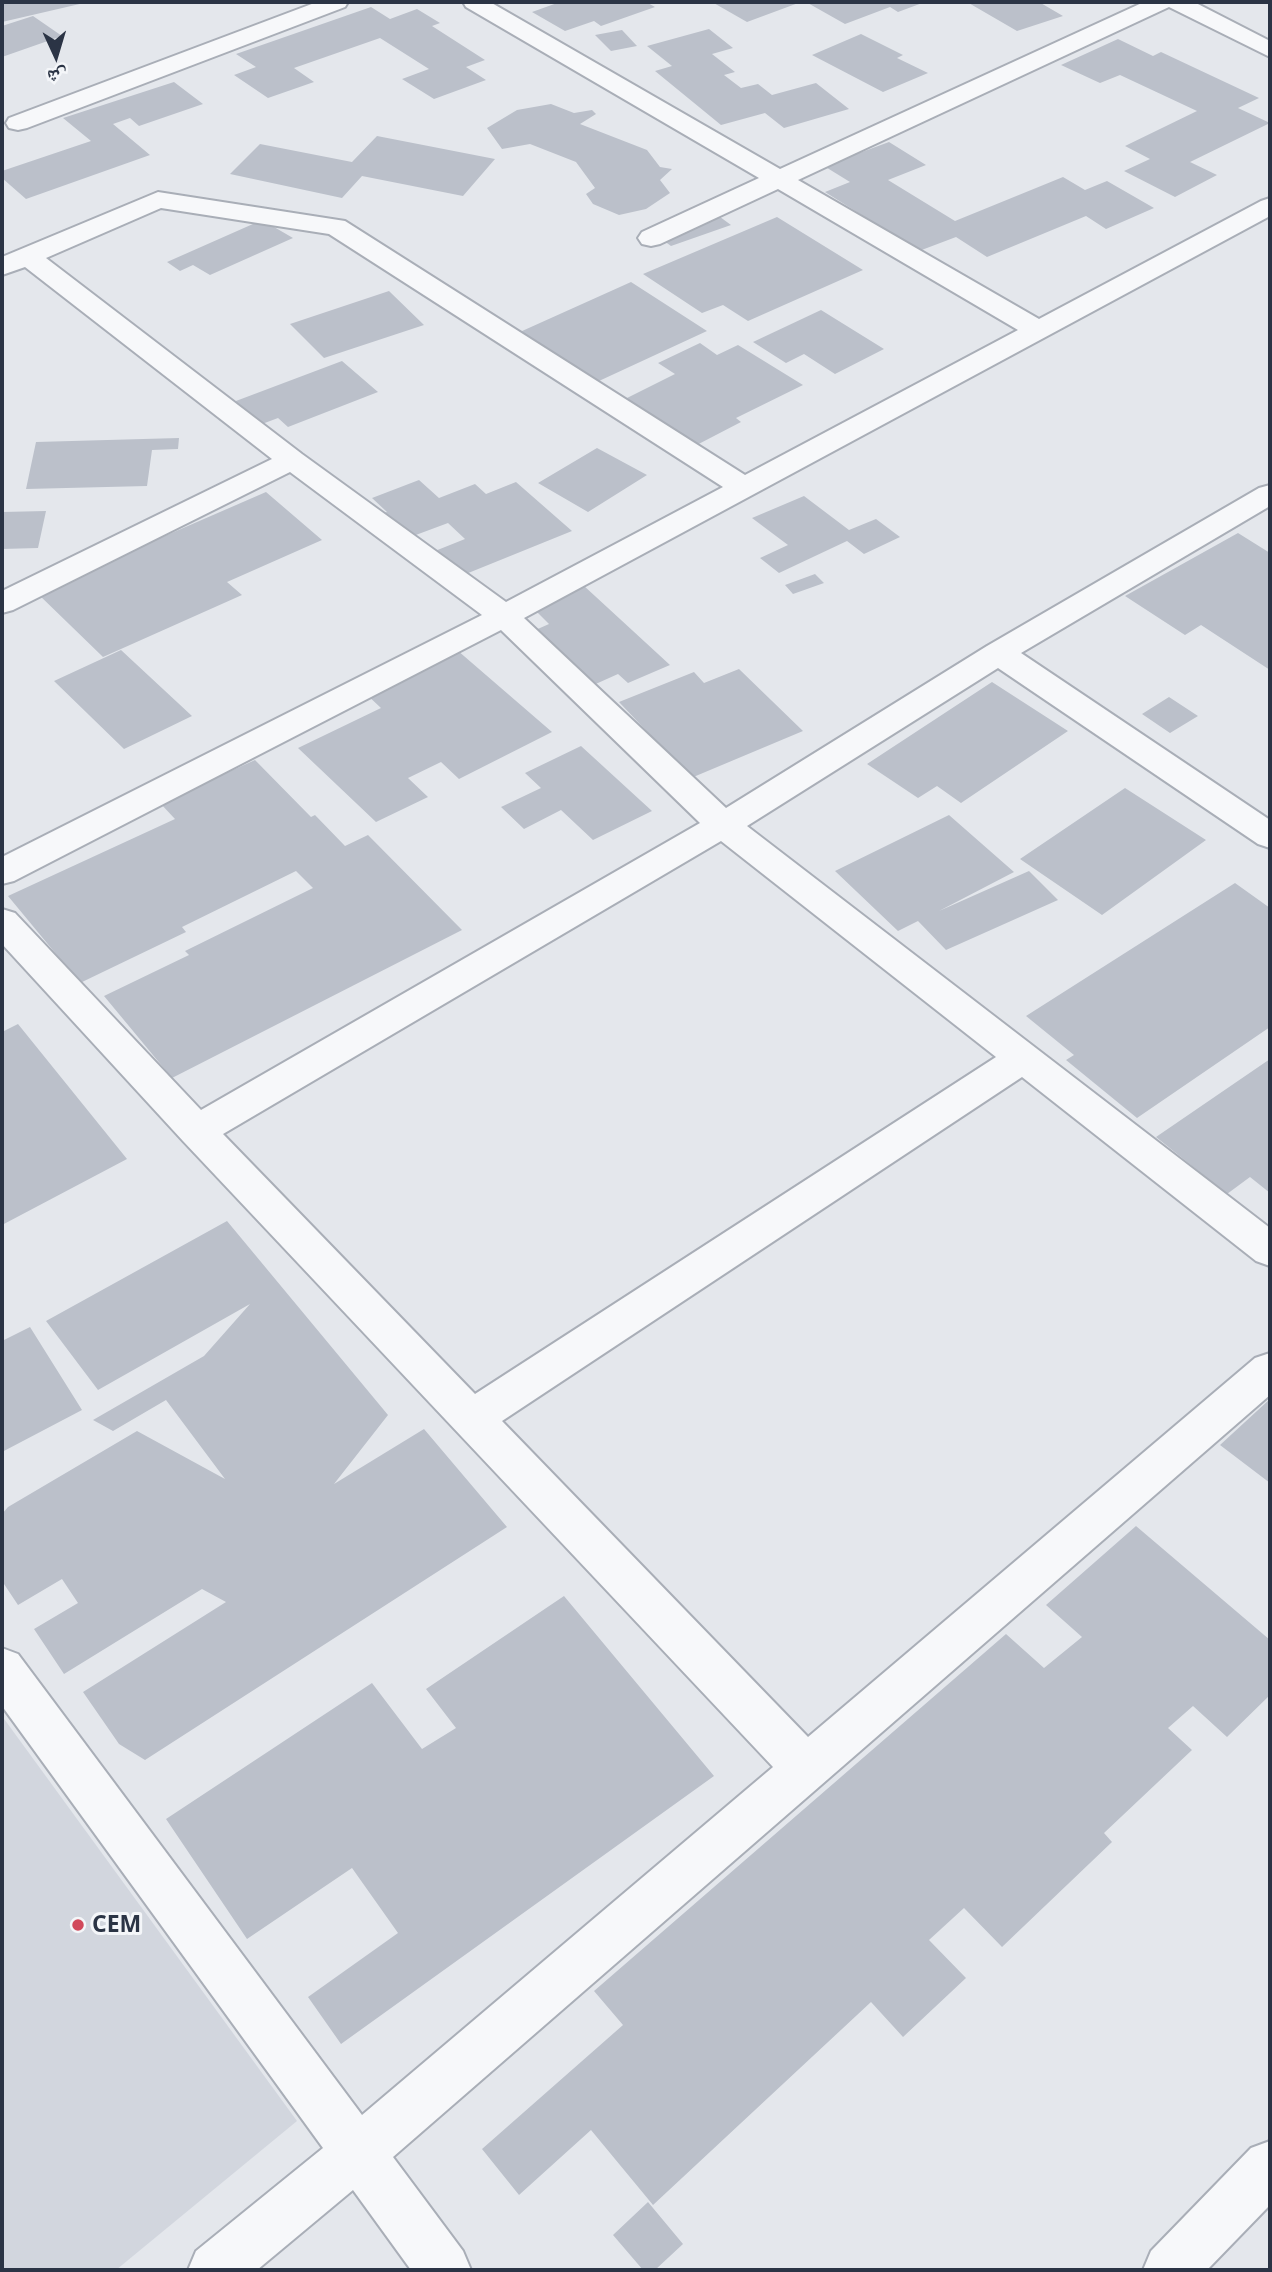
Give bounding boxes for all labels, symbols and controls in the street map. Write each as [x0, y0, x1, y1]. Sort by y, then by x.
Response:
north arrow [21, 21, 91, 91]
text: ش [47, 63, 68, 91]
place label: CEM [92, 1911, 141, 1939]
marker: CEM [70, 1917, 86, 1933]

